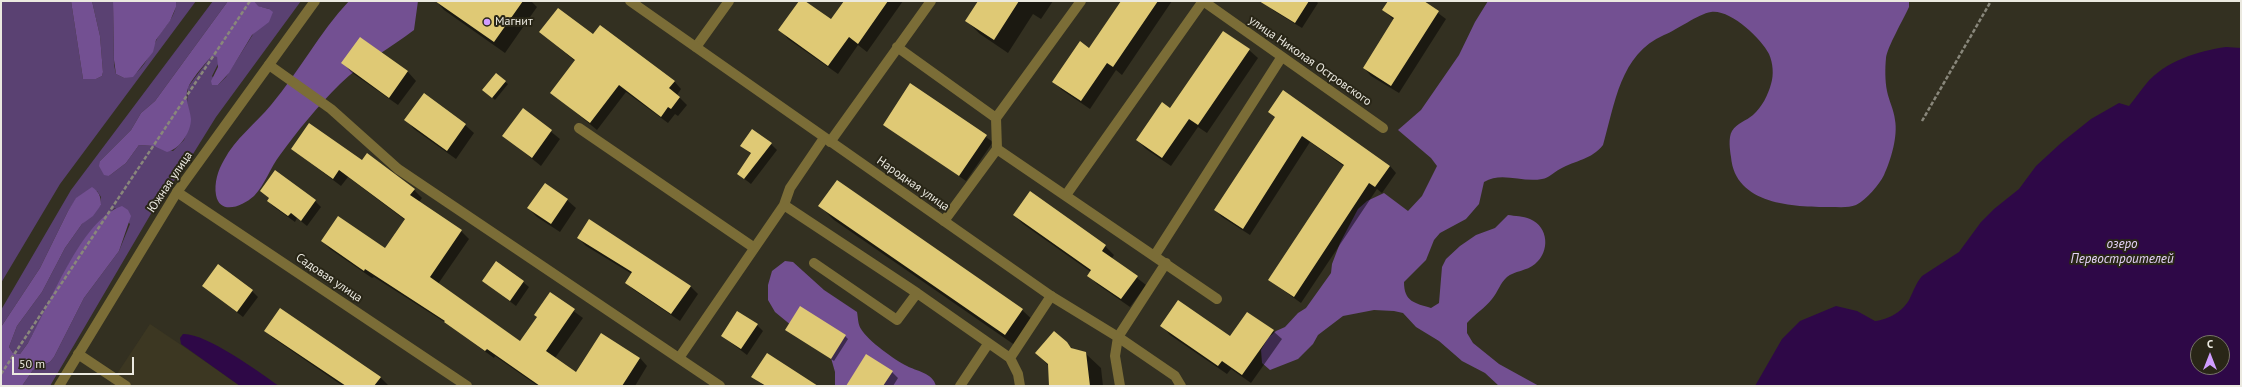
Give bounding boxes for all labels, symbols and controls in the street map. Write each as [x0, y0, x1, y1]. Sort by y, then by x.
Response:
street label: улица Николая Островского [1246, 13, 1374, 109]
place label: Магнит [495, 15, 533, 29]
marker: Магнит [482, 17, 492, 27]
street label: Южная улица [144, 149, 196, 215]
street label: Народная улица [874, 154, 952, 214]
water label: озеро Первостроителей [2070, 236, 2174, 267]
street label: Садовая улица [293, 250, 365, 306]
north arrow [2190, 335, 2230, 375]
text: С [2207, 337, 2213, 351]
scale bar [14, 349, 136, 375]
text: 50 m [19, 356, 45, 371]

